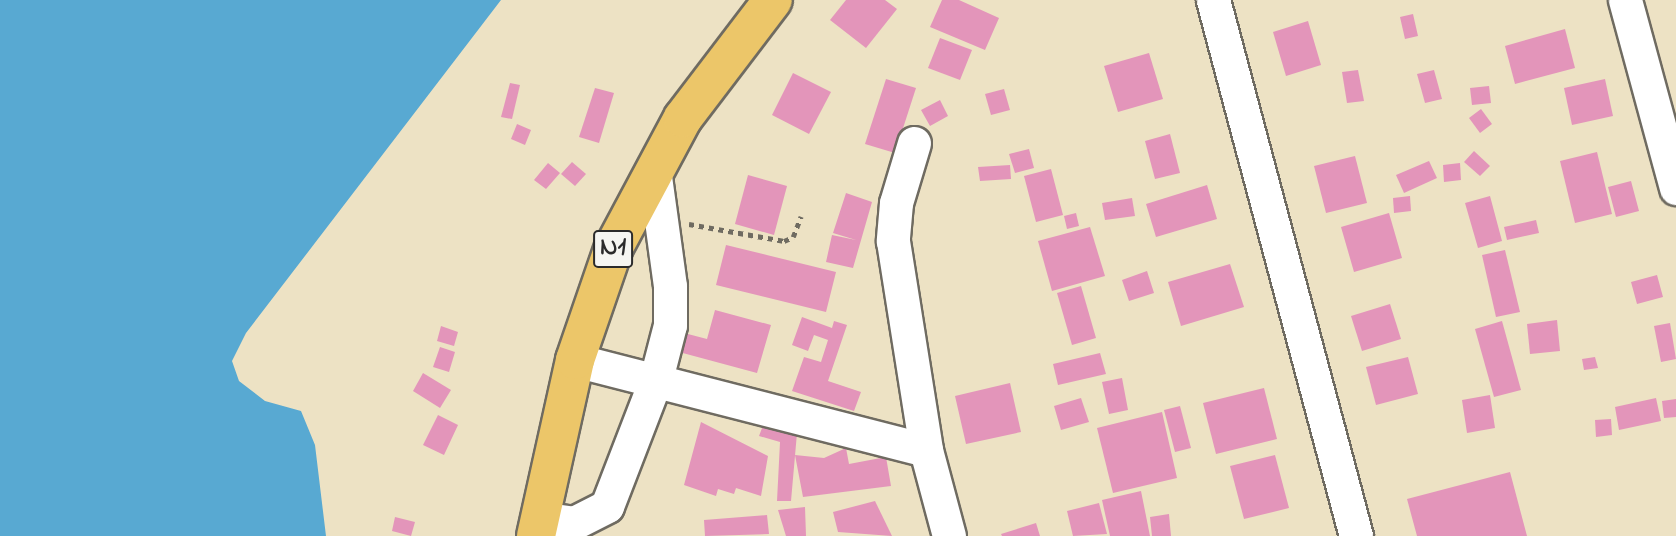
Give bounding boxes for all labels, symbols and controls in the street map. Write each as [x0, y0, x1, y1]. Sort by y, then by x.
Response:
road number: N1 [592, 226, 634, 272]

